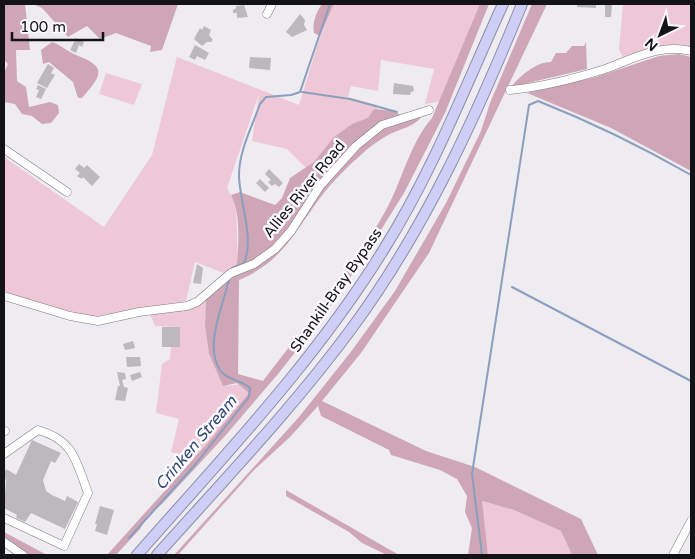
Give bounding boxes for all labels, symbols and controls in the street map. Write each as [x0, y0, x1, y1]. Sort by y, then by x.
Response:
scale bar [12, 10, 104, 42]
north arrow [635, 10, 685, 60]
text: 100 m [20, 18, 66, 36]
text: N [642, 34, 662, 54]
street label: Allies River Road [259, 137, 349, 241]
street label: Shankill-Bray Bypass [286, 225, 386, 355]
water label: Crinken Stream [151, 392, 241, 494]

